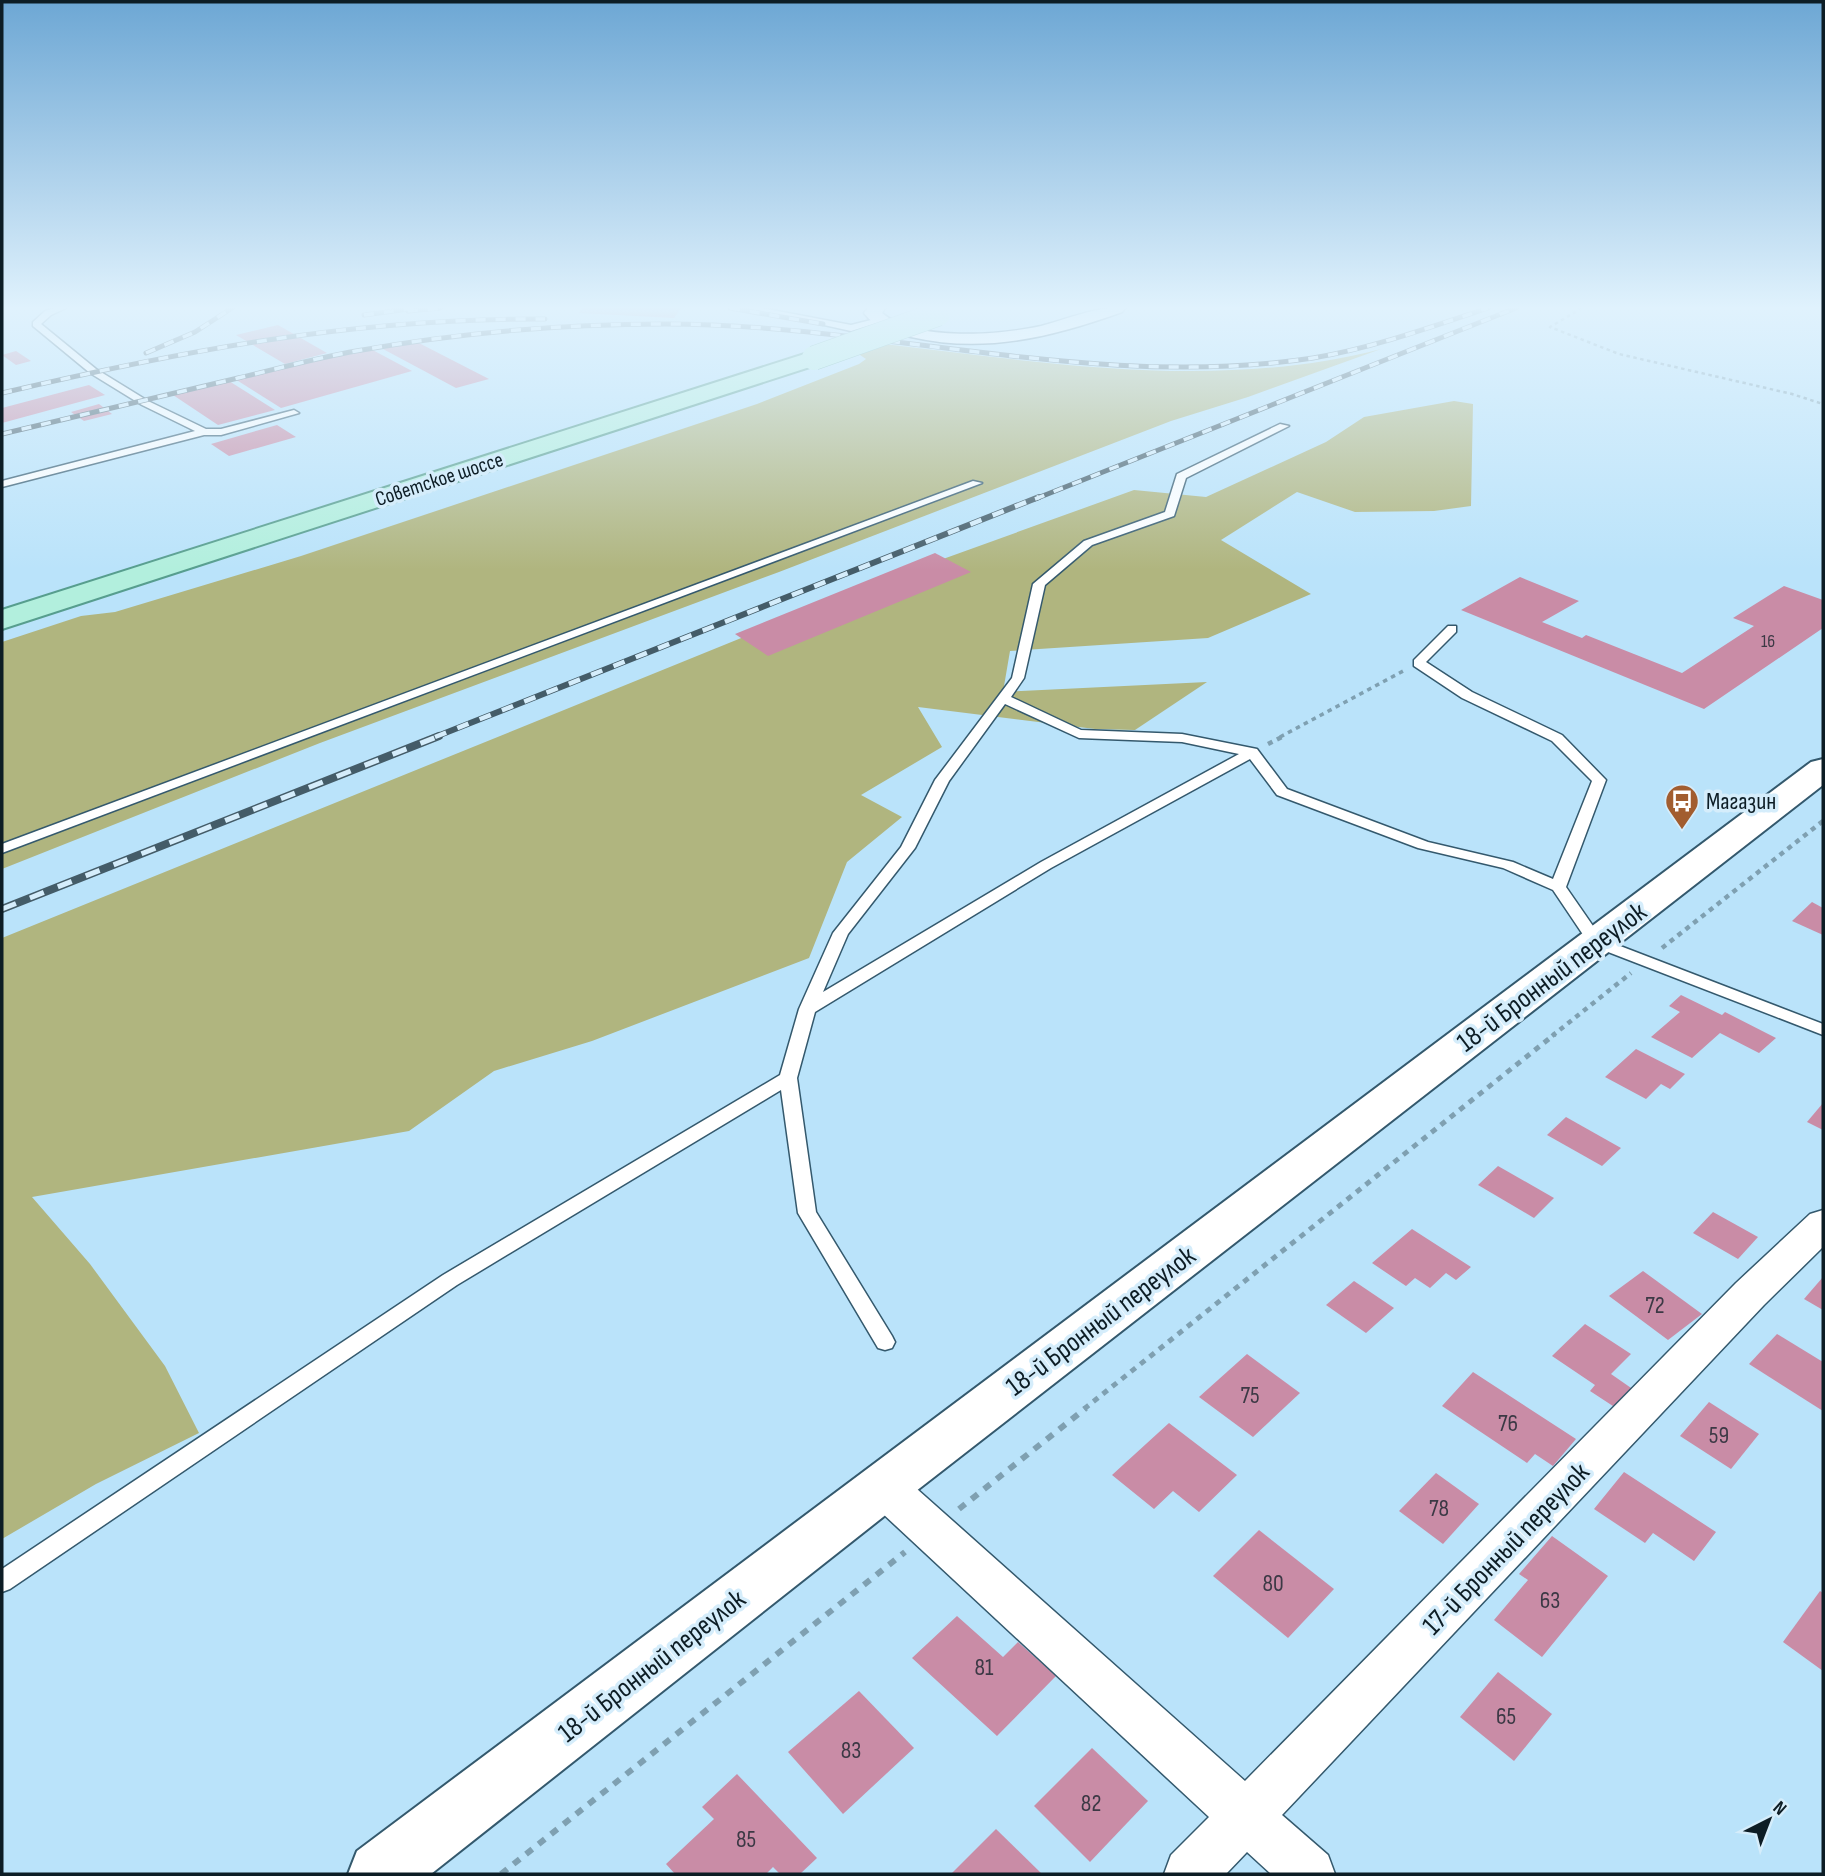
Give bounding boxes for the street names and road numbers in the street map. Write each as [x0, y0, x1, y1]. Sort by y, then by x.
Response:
street label: Советское шоссе [372, 447, 506, 512]
street label: 18-й Бронный переулок [1451, 895, 1653, 1059]
street label: 18-й Бронный переулок [1000, 1239, 1202, 1403]
street label: 17-й Бронный переулок [1416, 1456, 1597, 1642]
street label: 18-й Бронный переулок [552, 1583, 752, 1749]

